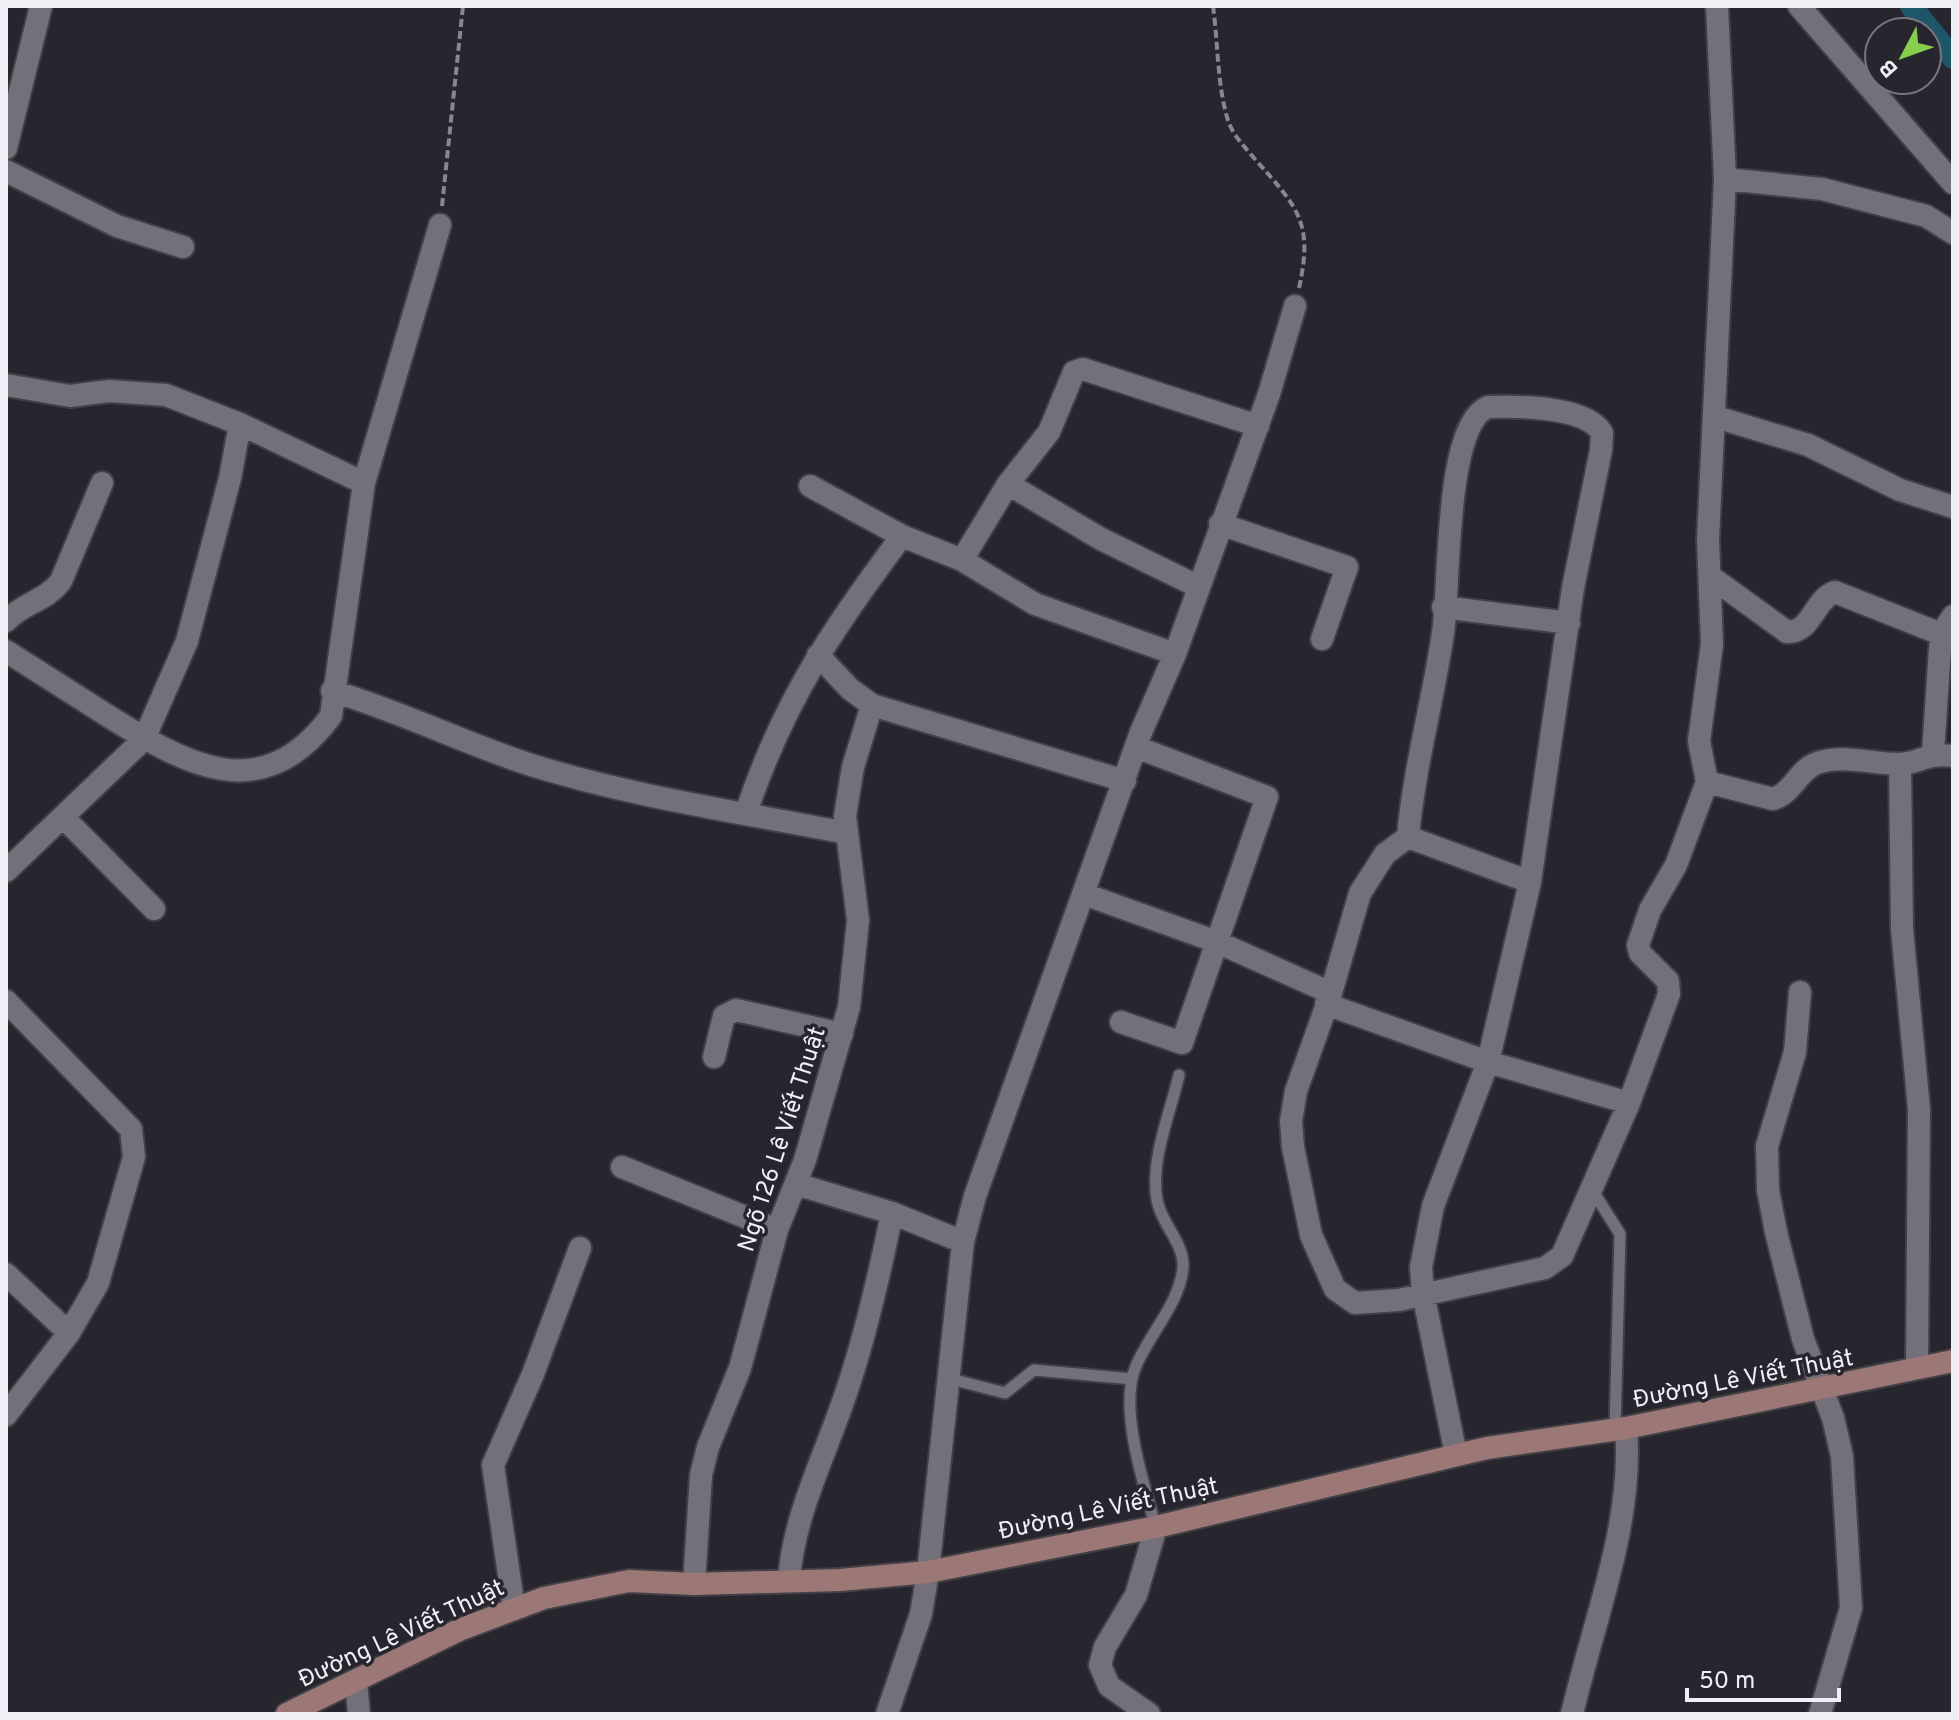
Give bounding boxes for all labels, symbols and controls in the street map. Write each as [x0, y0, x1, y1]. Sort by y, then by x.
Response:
north arrow [1863, 16, 1943, 96]
text: B [1875, 53, 1905, 82]
street label: Ngõ 126 Lê Viết Thuật [731, 1023, 833, 1256]
street label: Đường Lê Viết Thuật [1630, 1343, 1856, 1416]
street label: Đường Lê Viết Thuật [996, 1471, 1221, 1548]
street label: Đường Lê Viết Thuật [294, 1573, 510, 1696]
scale bar [1687, 1652, 1839, 1702]
text: 50 m [1699, 1667, 1755, 1697]

